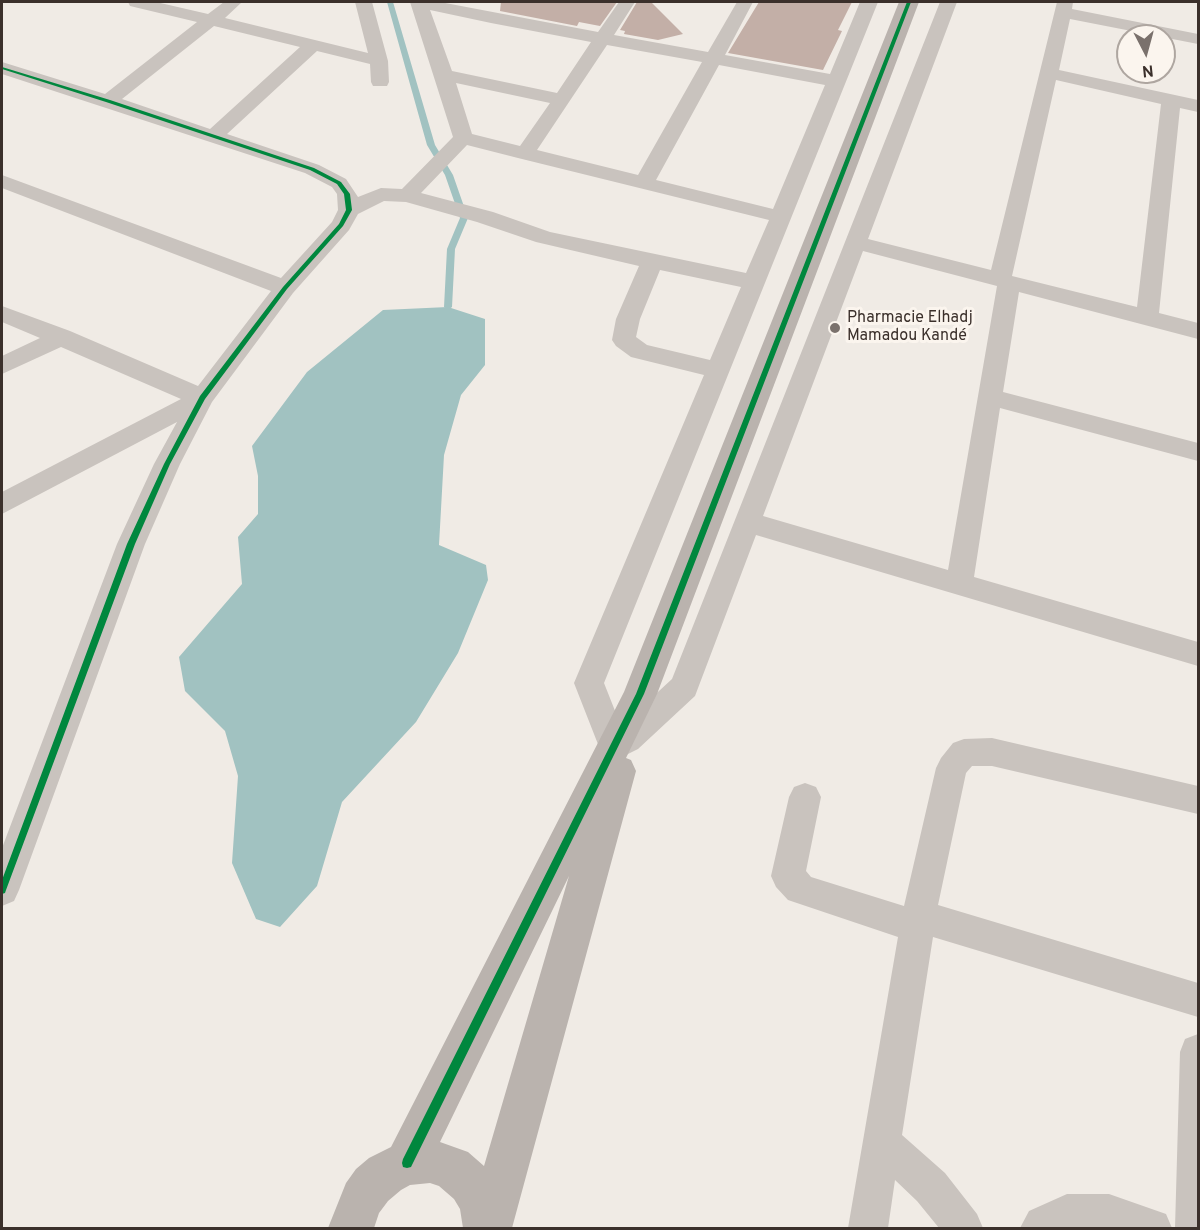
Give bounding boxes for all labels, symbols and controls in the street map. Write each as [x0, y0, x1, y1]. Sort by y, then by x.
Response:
north arrow [1116, 24, 1176, 84]
text: N [1141, 59, 1154, 80]
place label: Pharmacie Elhadj Mamadou Kandé [847, 309, 973, 347]
marker: Pharmacie Elhadj Mamadou Kandé [828, 321, 842, 335]

